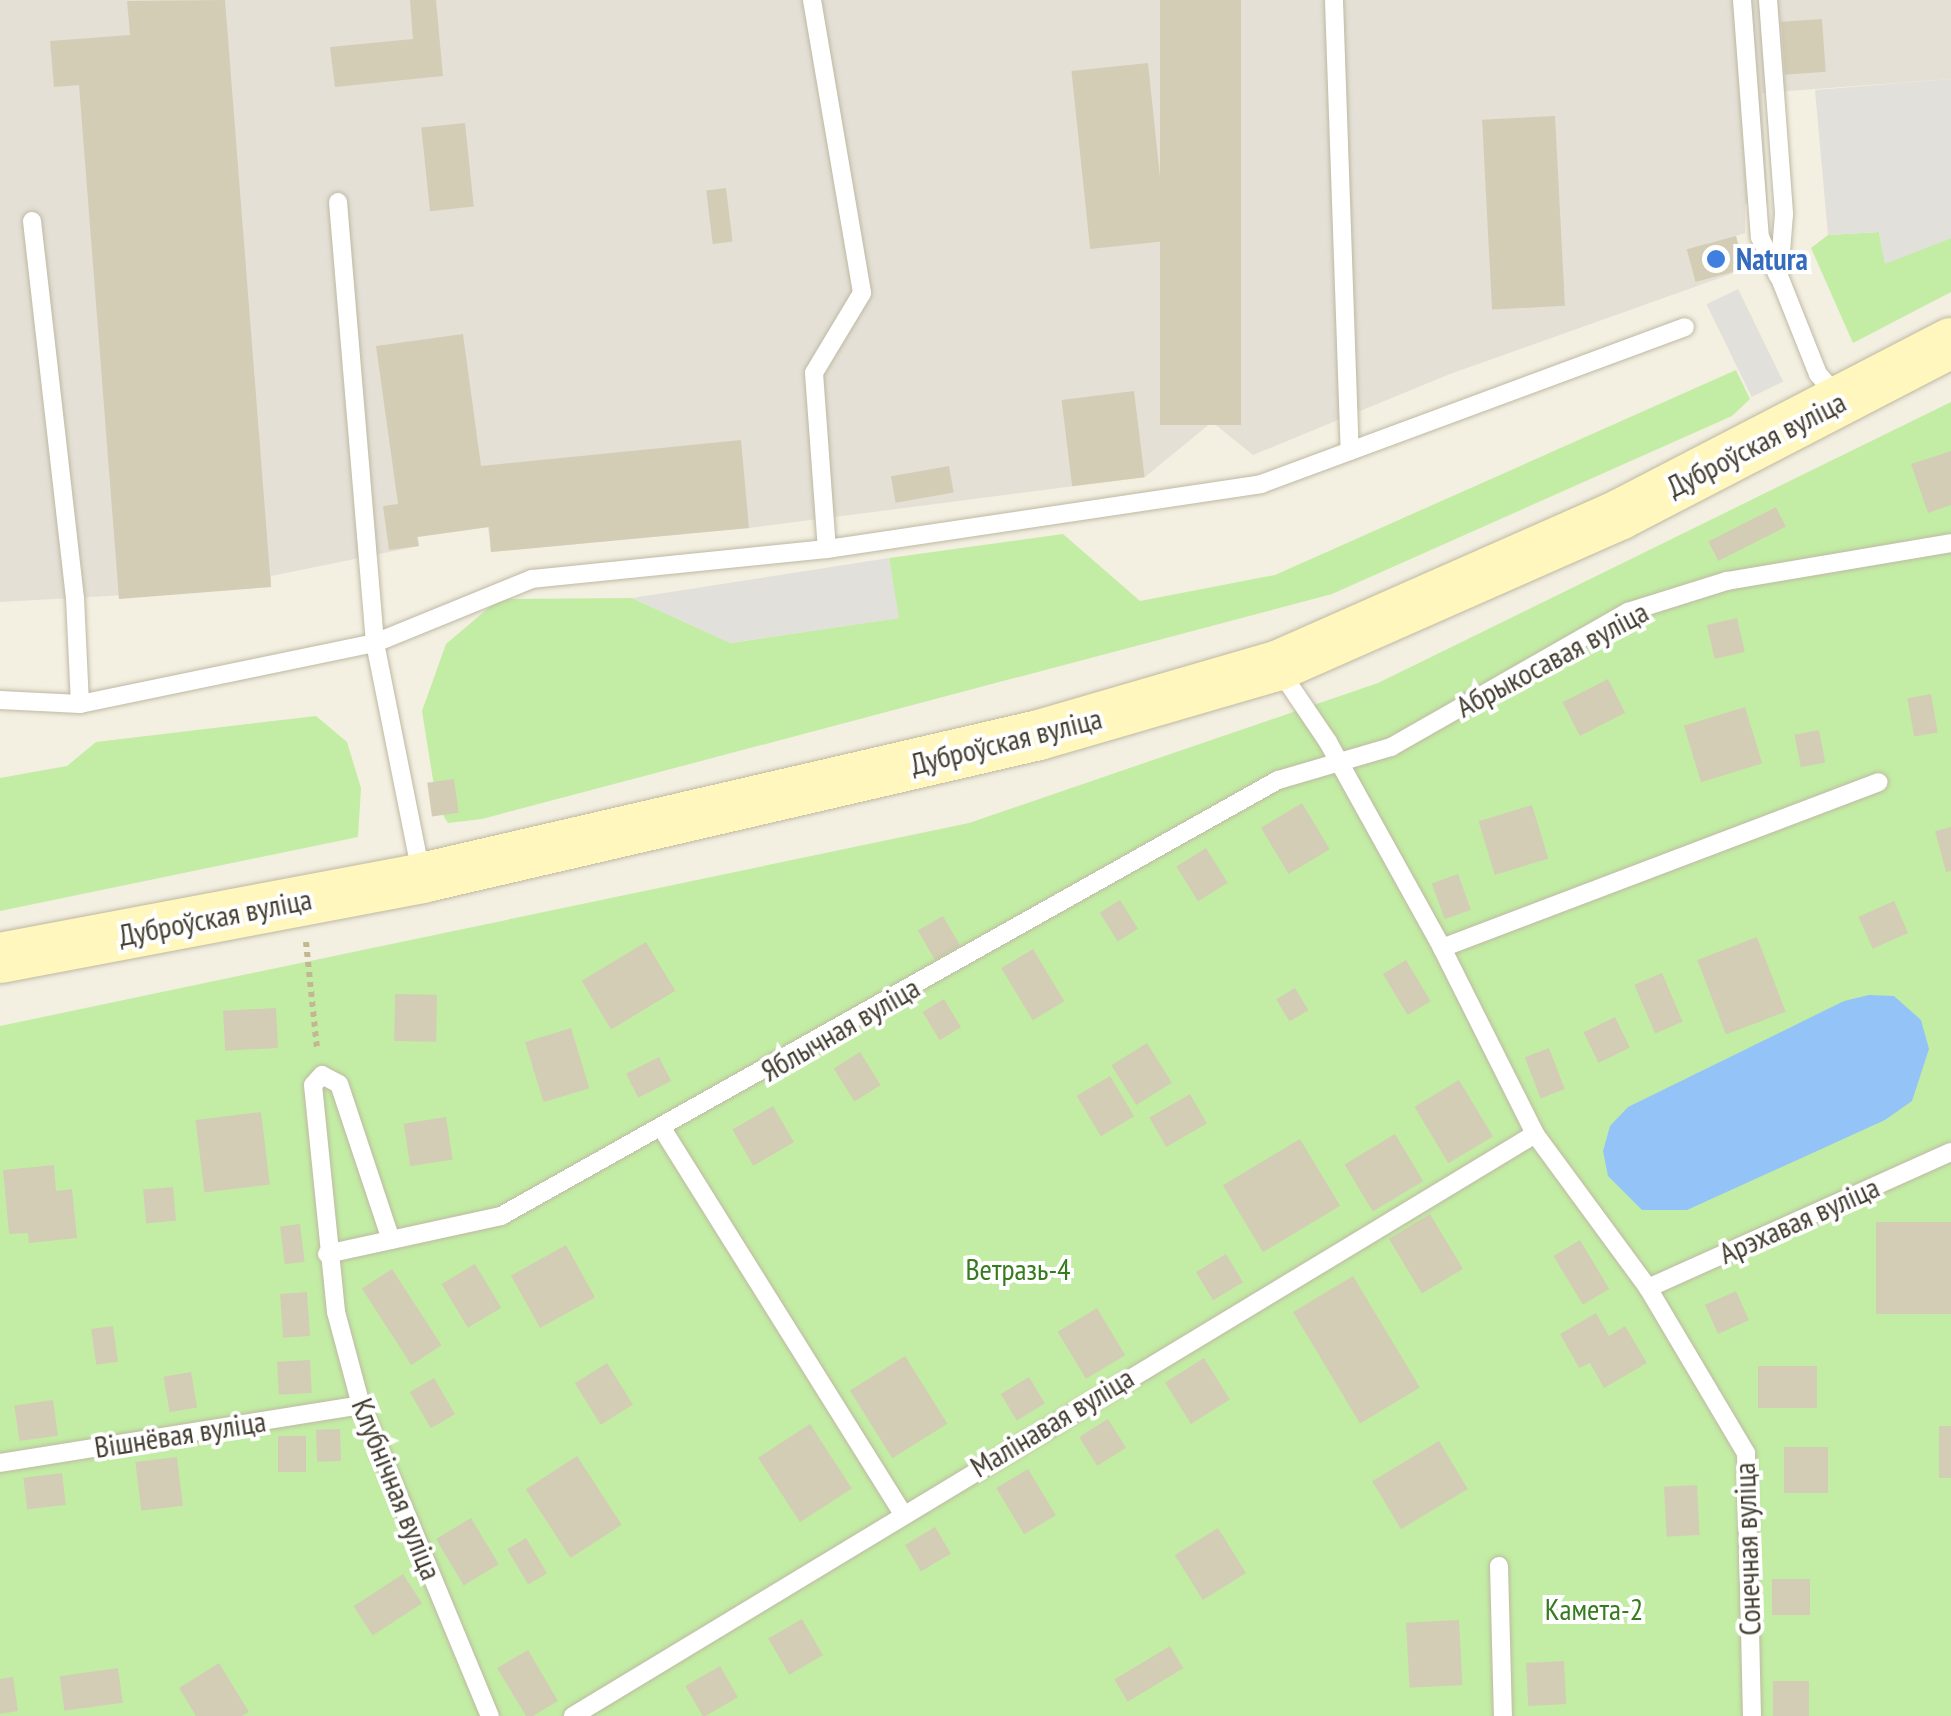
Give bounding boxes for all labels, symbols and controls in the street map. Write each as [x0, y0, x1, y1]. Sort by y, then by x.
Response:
place label: Natura [1736, 241, 1808, 277]
marker: Natura [1705, 248, 1727, 270]
street label: Дуброўская вуліца [1661, 383, 1851, 505]
street label: Абрыкосавая вуліца [1450, 593, 1654, 725]
street label: Дуброўская вуліца [907, 700, 1105, 782]
street label: Дуброўская вуліца [115, 881, 315, 953]
street label: Яблычная вуліца [754, 969, 926, 1089]
street label: Арэхавая вуліца [1713, 1169, 1885, 1271]
park label: Ветразь-4 [965, 1251, 1071, 1287]
street label: Малінавая вуліца [964, 1359, 1140, 1485]
street label: Клубнічная вуліца [344, 1393, 450, 1585]
street label: Вішнёвая вуліца [92, 1403, 268, 1465]
street label: Сонечная вуліца [1726, 1462, 1768, 1636]
park label: Камета-2 [1545, 1591, 1643, 1627]

